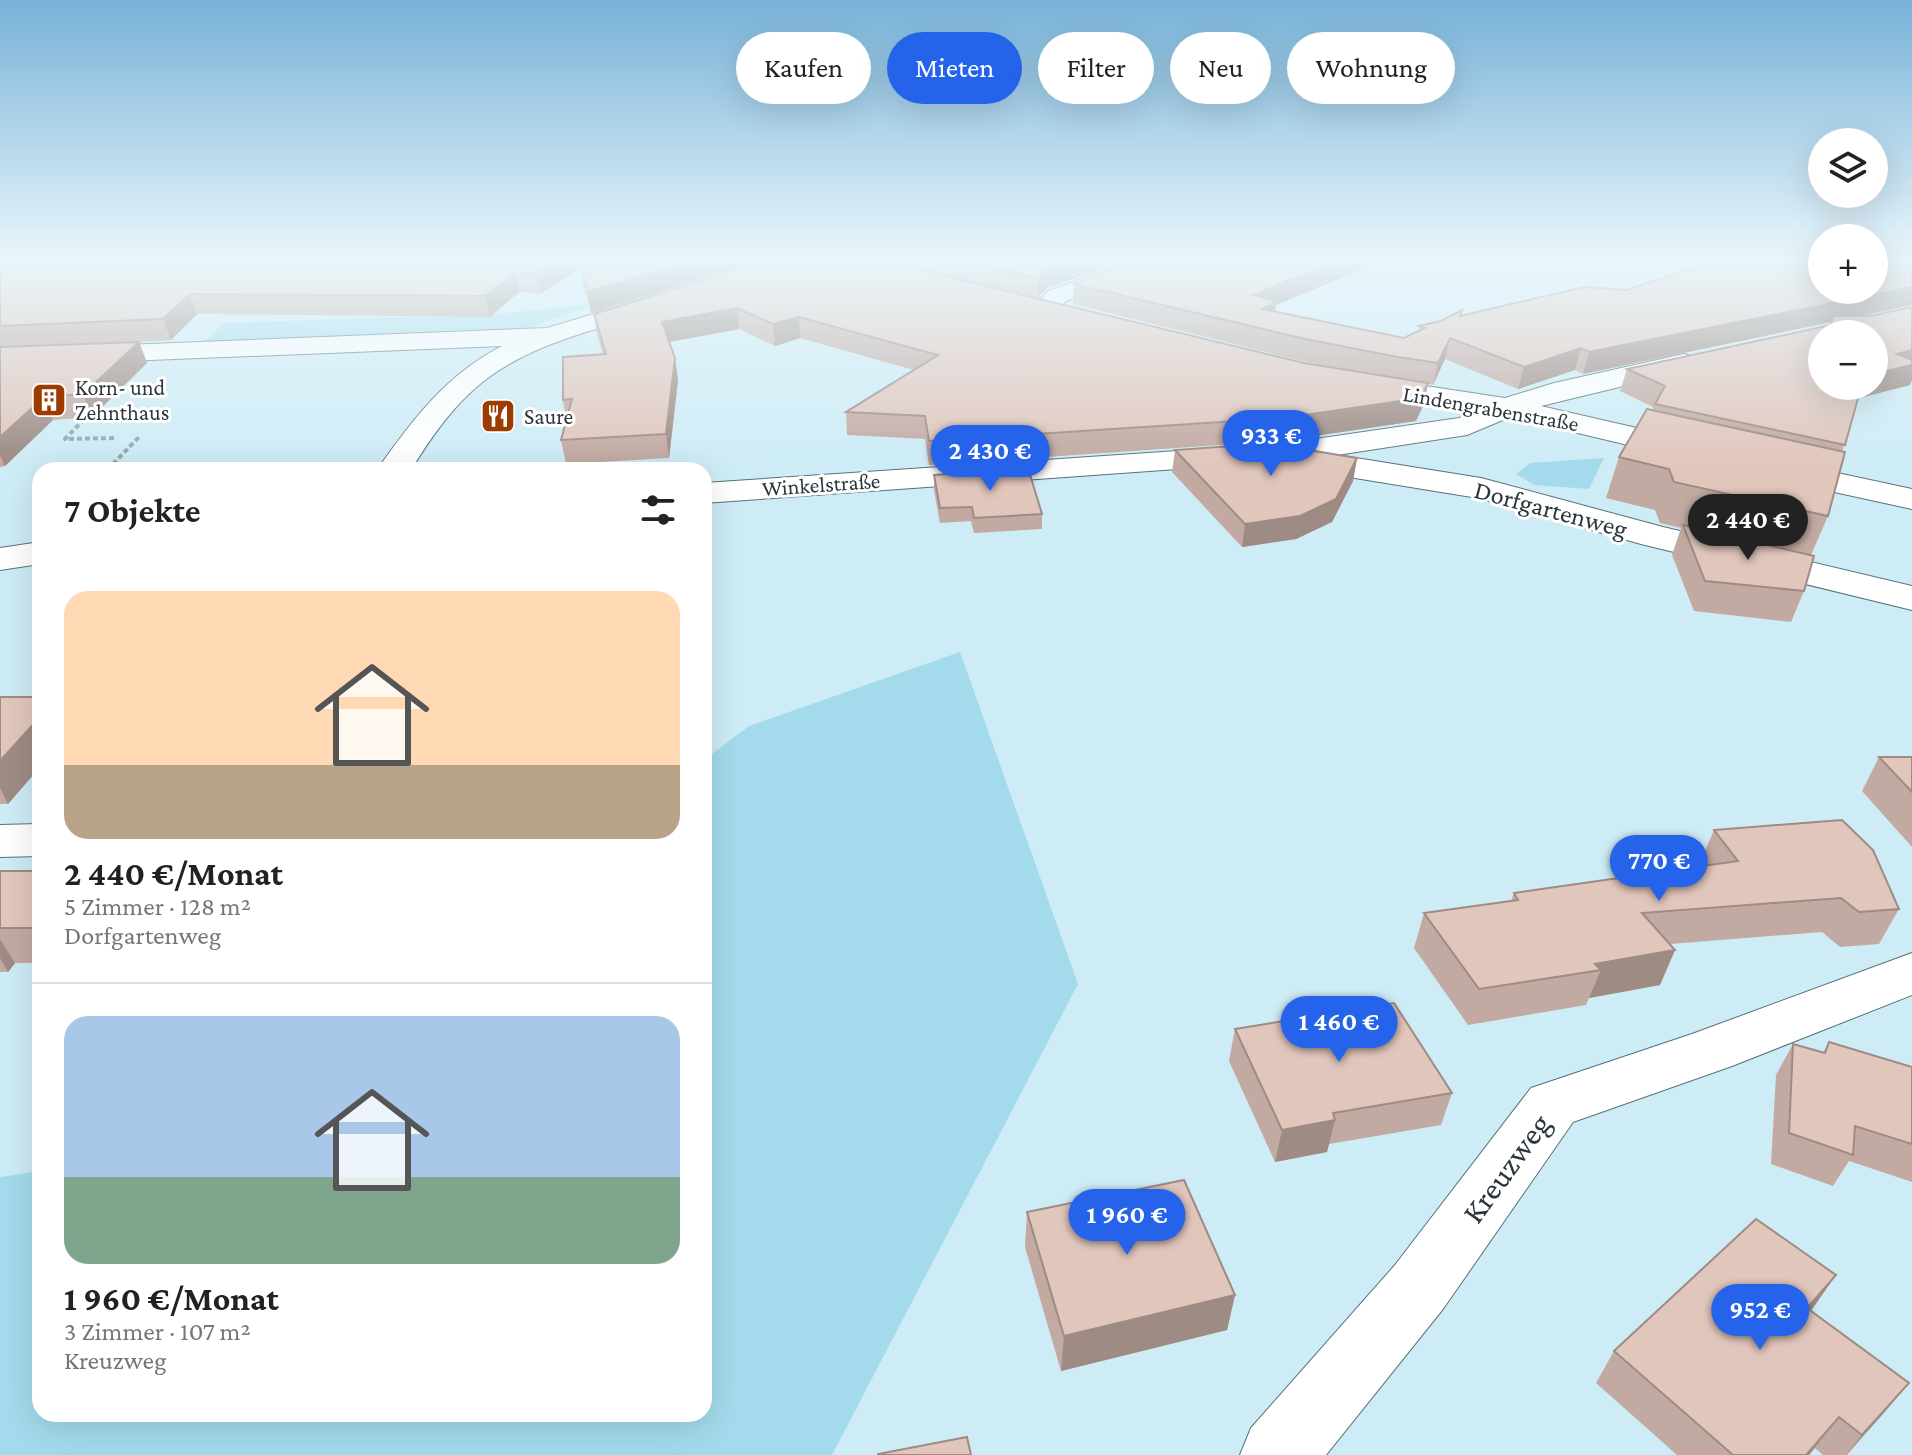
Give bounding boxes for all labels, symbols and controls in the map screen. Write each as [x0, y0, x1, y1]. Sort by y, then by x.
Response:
chip: Kaufen [736, 32, 871, 104]
chip: Mieten [887, 32, 1022, 104]
chip: Filter [1038, 32, 1154, 104]
chip: Neu [1170, 32, 1271, 104]
chip: Wohnung [1287, 32, 1455, 104]
map controls [1808, 128, 1888, 400]
button: layers [1808, 128, 1888, 208]
button: + [1808, 224, 1888, 304]
button: − [1808, 320, 1888, 400]
place label: Korn- und Zehnthaus [75, 375, 169, 425]
building icon: Korn- und Zehnthaus [30, 381, 68, 419]
street label: Lindengrabenstraße [1401, 381, 1581, 436]
restaurant icon: Saure [479, 397, 517, 435]
place label: Saure [524, 404, 573, 429]
pin: 933 € [1215, 410, 1327, 478]
text: 933 € [1240, 421, 1302, 450]
pin: 2 430 € [916, 425, 1064, 493]
text: 2 430 € [949, 436, 1031, 465]
street label: Winkelstraße [761, 468, 881, 501]
street label: Dorfgartenweg [1471, 475, 1631, 544]
icon: filters [636, 488, 680, 532]
text: 7 Objekte [64, 492, 200, 529]
pin: 2 440 € [1674, 494, 1822, 562]
text: 2 440 € [1706, 505, 1790, 534]
icon: home [300, 643, 444, 787]
pin: 770 € [1603, 835, 1715, 903]
text: 770 € [1628, 846, 1690, 875]
text: 2 440 €/Monat [64, 855, 283, 892]
text: 5 Zimmer · 128 m² [64, 892, 251, 921]
text: Dorfgartenweg [64, 921, 221, 950]
pin: 1 460 € [1265, 996, 1413, 1064]
text: 1 460 € [1299, 1007, 1379, 1036]
icon: home [300, 1068, 444, 1212]
street label: Kreuzweg [1454, 1106, 1558, 1230]
pin: 1 960 € [1053, 1189, 1201, 1257]
text: 1 960 € [1087, 1200, 1167, 1229]
text: 1 960 €/Monat [64, 1280, 279, 1317]
pin: 952 € [1704, 1284, 1816, 1352]
text: 952 € [1729, 1295, 1791, 1324]
text: 3 Zimmer · 107 m² [64, 1317, 251, 1346]
text: Kreuzweg [64, 1346, 167, 1375]

